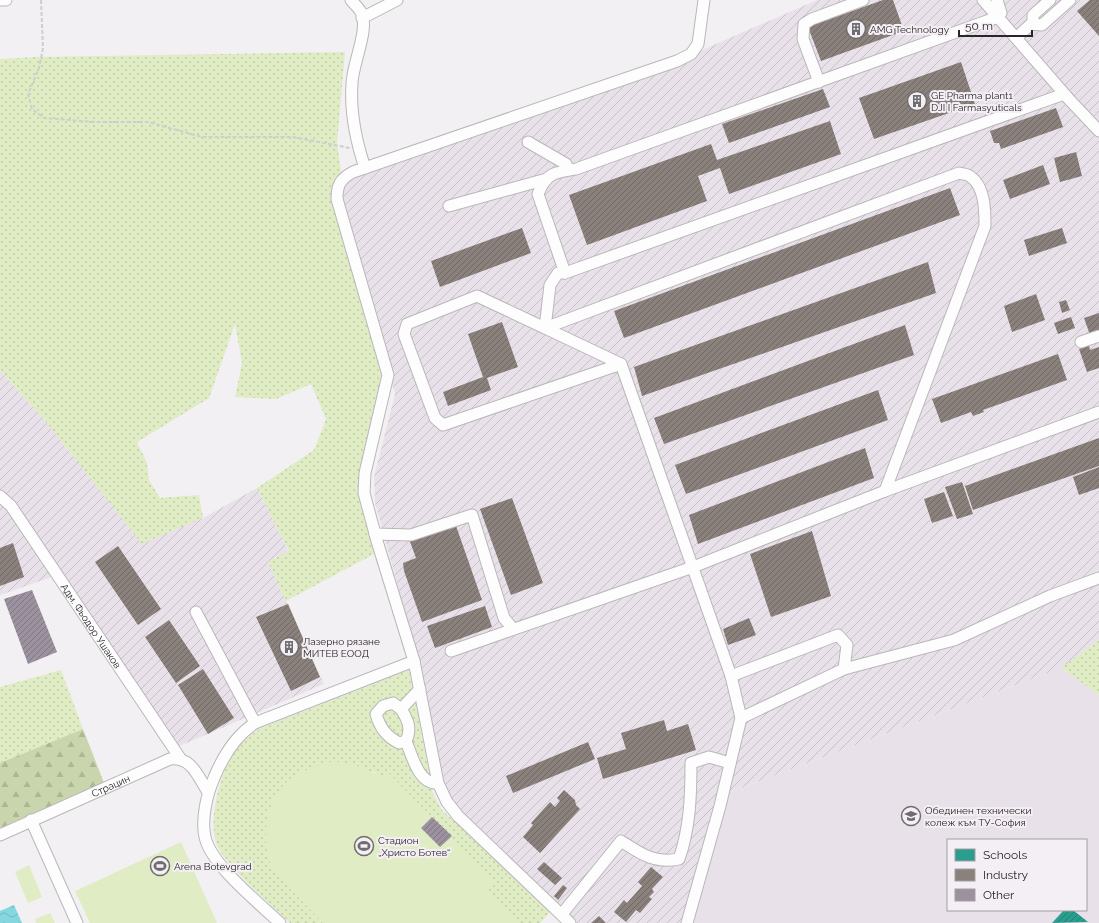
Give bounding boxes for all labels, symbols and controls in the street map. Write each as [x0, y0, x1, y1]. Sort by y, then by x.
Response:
scale bar [959, 12, 1032, 38]
building icon: AMG Technology [845, 18, 867, 40]
text: 50 m [965, 19, 993, 33]
place label: AMG Technology [870, 24, 950, 35]
building icon: GE Pharma plant1 DJI I Farmasyuticals [906, 90, 928, 112]
place label: GE Pharma plant1 DJI I Farmasyuticals [931, 90, 1022, 113]
street label: Адм. Фьодор Ушаков [59, 581, 124, 670]
building icon: Лазерно рязане МИТЕВ ЕООД [278, 636, 300, 658]
place label: Лазерно рязане МИТЕВ ЕООД [303, 636, 380, 659]
street label: Страцин [90, 772, 132, 799]
school or university icon: Обединен технически колеж към ТУ-София [900, 805, 922, 827]
place label: Обединен технически колеж към ТУ-София [925, 805, 1031, 828]
sports icon: Стадион „Христо Ботев“ [353, 835, 375, 857]
place label: Стадион „Христо Ботев“ [378, 835, 450, 858]
legend [947, 839, 1087, 911]
text: Schools [983, 848, 1027, 862]
sports icon: Arena Botevgrad [149, 855, 171, 877]
place label: Arena Botevgrad [174, 861, 252, 872]
text: Industry [983, 868, 1029, 882]
text: Other [983, 888, 1015, 902]

